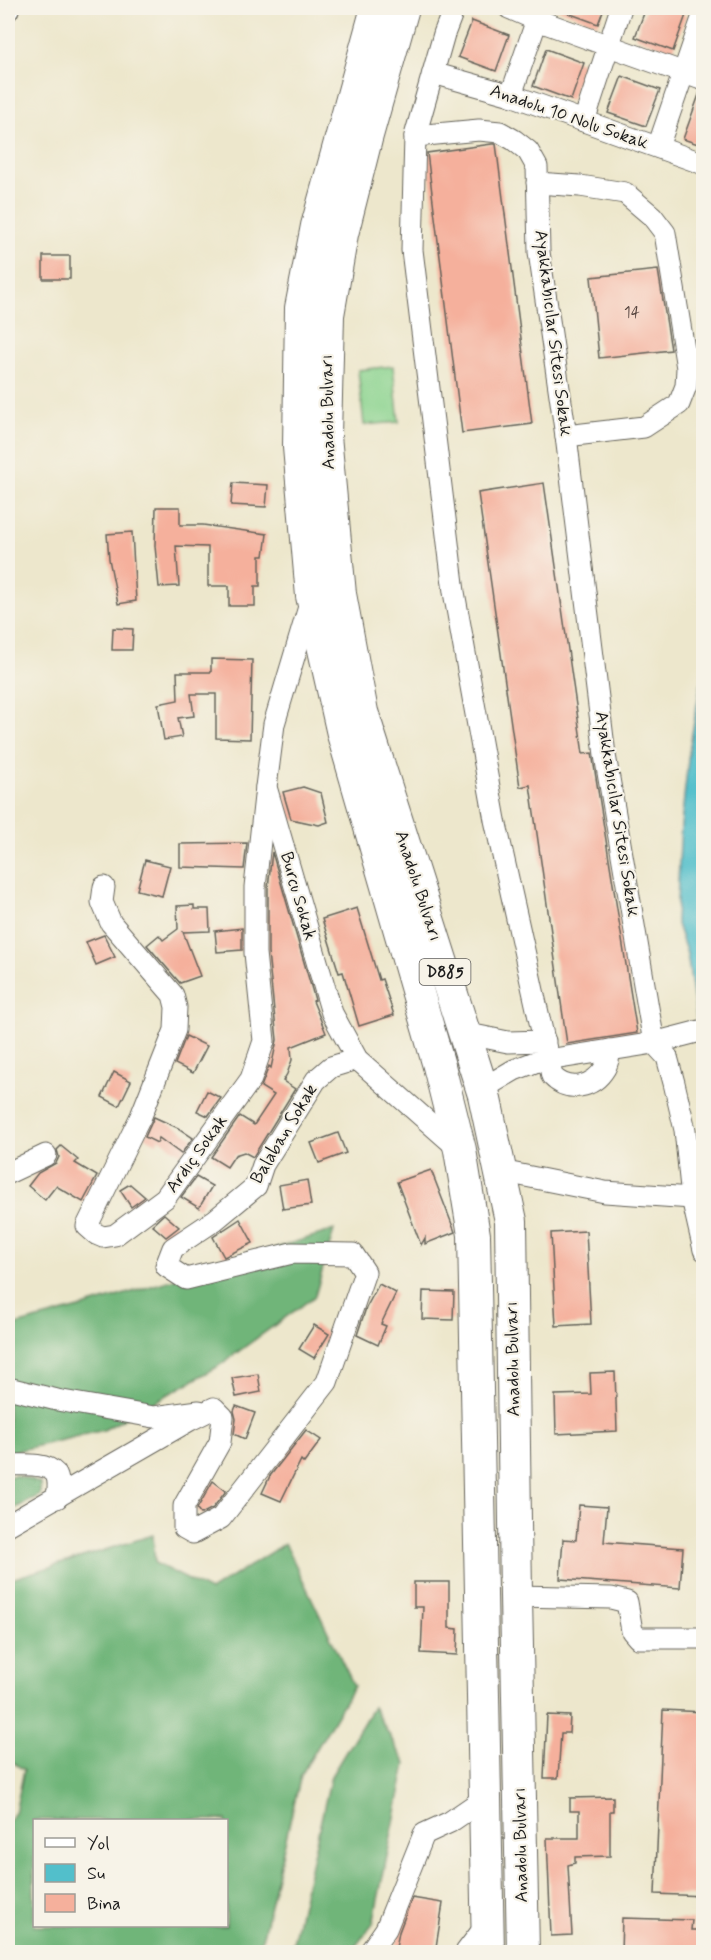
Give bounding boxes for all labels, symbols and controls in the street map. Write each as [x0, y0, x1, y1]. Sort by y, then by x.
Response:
street label: Anadolu 10 Nolu Sokak [487, 79, 651, 155]
street label: Ayakkabıcılar Sitesi Sokak [528, 228, 578, 438]
house number: 14 [624, 303, 640, 323]
street label: Anadolu Bulvarı [315, 354, 341, 470]
street label: Ayakkabıcılar Sitesi Sokak [589, 709, 645, 919]
street label: Anadolu Bulvarı [389, 828, 447, 944]
street label: Burcu Sokak [274, 849, 322, 943]
road number: D885 [420, 959, 470, 985]
street label: Balaban Sokak [245, 1080, 323, 1188]
street label: Ardıç Sokak [161, 1110, 233, 1198]
street label: Anadolu Bulvarı [500, 1301, 526, 1417]
street label: Anadolu Bulvarı [508, 1787, 534, 1903]
legend [33, 1819, 228, 1927]
text: Yol [87, 1832, 110, 1856]
text: Su [87, 1862, 105, 1886]
text: Bina [87, 1892, 121, 1916]

